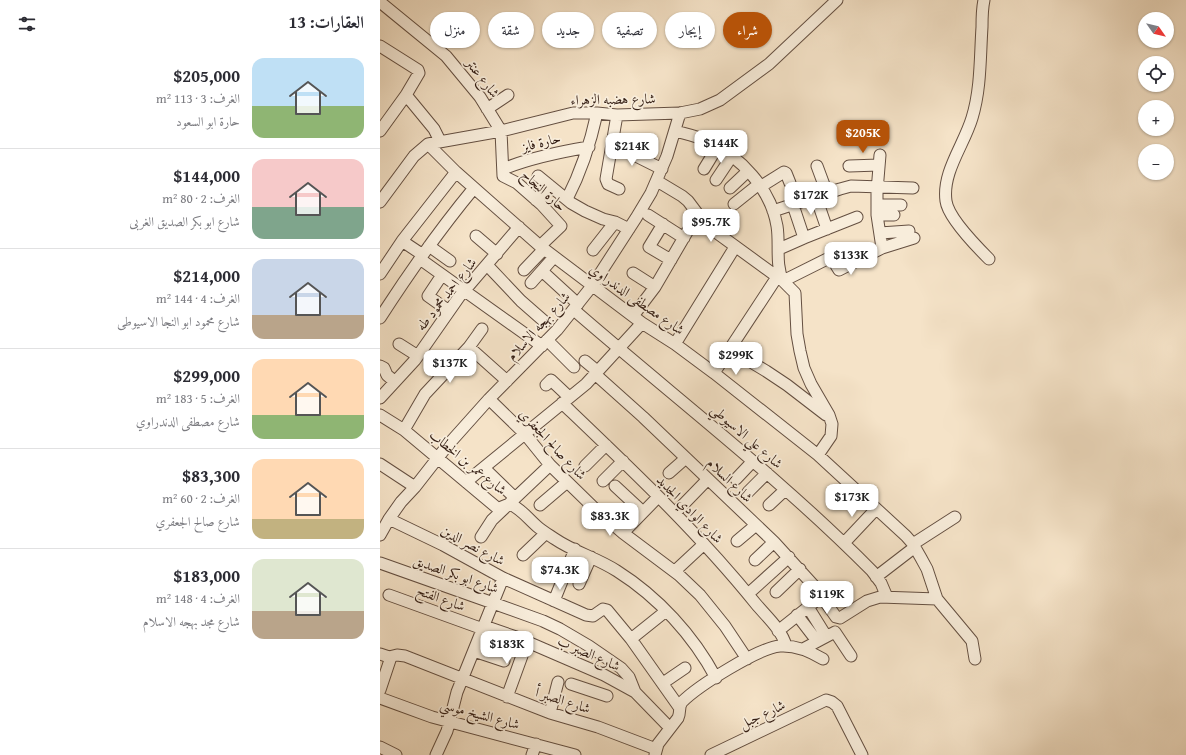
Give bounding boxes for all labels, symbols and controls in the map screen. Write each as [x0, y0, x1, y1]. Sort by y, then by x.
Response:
text: العقارات: 13 [288, 9, 364, 34]
chip: منزل [430, 12, 480, 48]
chip: شقة [488, 12, 534, 48]
chip: جديد [542, 12, 594, 48]
chip: تصفية [602, 12, 657, 48]
chip: إيجار [665, 12, 715, 48]
chip: شراء [723, 12, 772, 48]
north arrow [1138, 12, 1174, 48]
map controls [1138, 12, 1174, 180]
icon: filters [16, 13, 38, 35]
street label: شارع عنتر [458, 52, 505, 103]
button: locate [1138, 56, 1174, 92]
text: $205,000 [174, 63, 240, 88]
icon: home [284, 74, 332, 122]
street label: شارع هضبه الزهراء [570, 88, 656, 112]
text: الغرف: 3 · 113 m² [156, 89, 240, 108]
button: + [1138, 100, 1174, 136]
text: حارة ابو السعود [176, 112, 240, 131]
pin: $205K [835, 120, 891, 154]
text: $205K [845, 123, 881, 142]
street label: حارة فايز [517, 128, 563, 157]
pin: $144K [693, 130, 749, 164]
pin: $214K [604, 133, 660, 167]
text: $144K [703, 133, 739, 152]
text: $214K [614, 136, 650, 155]
button: − [1138, 144, 1174, 180]
text: $144,000 [174, 163, 240, 188]
street label: حارة النجاح [515, 164, 571, 218]
icon: home [284, 175, 332, 223]
pin: $172K [783, 182, 839, 216]
text: $172K [793, 185, 829, 204]
text: الغرف: 2 · 80 m² [162, 189, 240, 208]
pin: $95.7K [678, 209, 744, 243]
text: شارع ابو بكر الصديق الغربى [129, 212, 240, 231]
text: $95.7K [692, 212, 730, 231]
pin: $133K [823, 242, 879, 276]
text: $133K [833, 245, 869, 264]
street label: شارع احمد محمود طه [411, 253, 483, 336]
street label: شارع مصطفى الدندراوي [584, 259, 689, 341]
text: $214,000 [174, 263, 240, 288]
icon: home [284, 275, 332, 323]
street label: شارع بهجه الاسلام [502, 287, 577, 367]
text: الغرف: 4 · 144 m² [156, 289, 240, 308]
text: شارع محمود ابو النجا الاسيوطى [117, 312, 240, 331]
pin: $299K [708, 342, 764, 376]
text: $299K [718, 345, 754, 364]
pin: $137K [422, 350, 478, 384]
text: $137K [432, 353, 468, 372]
text: $299,000 [174, 363, 240, 388]
icon: home [284, 375, 332, 423]
text: الغرف: 5 · 183 m² [156, 389, 240, 408]
street label: شارع علي الاسيوطي [705, 399, 787, 475]
street label: شارع صالح الجعفري [512, 404, 591, 486]
text: شارع مصطفى الدندراوي [136, 412, 240, 431]
street label: شارع عمر بن الخطاب [424, 425, 511, 501]
street label: شارع السلام [701, 453, 757, 509]
text: $83,300 [182, 463, 240, 488]
street label: شارع الوادي الجديد [651, 470, 728, 549]
icon: home [284, 475, 332, 523]
pin: $173K [824, 484, 880, 518]
text: $173K [834, 487, 870, 506]
text: الغرف: 2 · 60 m² [162, 489, 240, 508]
pin: $83.3K [577, 503, 643, 537]
text: $83.3K [591, 506, 629, 525]
text: شارع صالح الجعفري [156, 512, 240, 531]
street label: شارع نصر الدين [437, 520, 509, 572]
street label: شارع ابو بكر الصديق [410, 550, 502, 600]
pin: $74.3K [527, 557, 593, 591]
text: $74.3K [541, 560, 579, 579]
text: $183,000 [174, 563, 240, 588]
icon: home [284, 575, 332, 623]
street label: شارع الفتح [413, 580, 468, 619]
pin: $119K [799, 581, 855, 615]
text: $119K [809, 584, 845, 603]
text: الغرف: 4 · 148 m² [156, 589, 240, 608]
text: شارع مجد بهجه الاسلام [143, 612, 240, 631]
street label: شارع الصبر ب [554, 630, 624, 678]
pin: $183K [479, 631, 535, 665]
text: $183K [489, 634, 525, 653]
street label: شارع الصبر أ [532, 682, 593, 720]
street label: شارع الشيخ موسي [437, 694, 522, 738]
street label: شارع جبل [736, 695, 789, 735]

